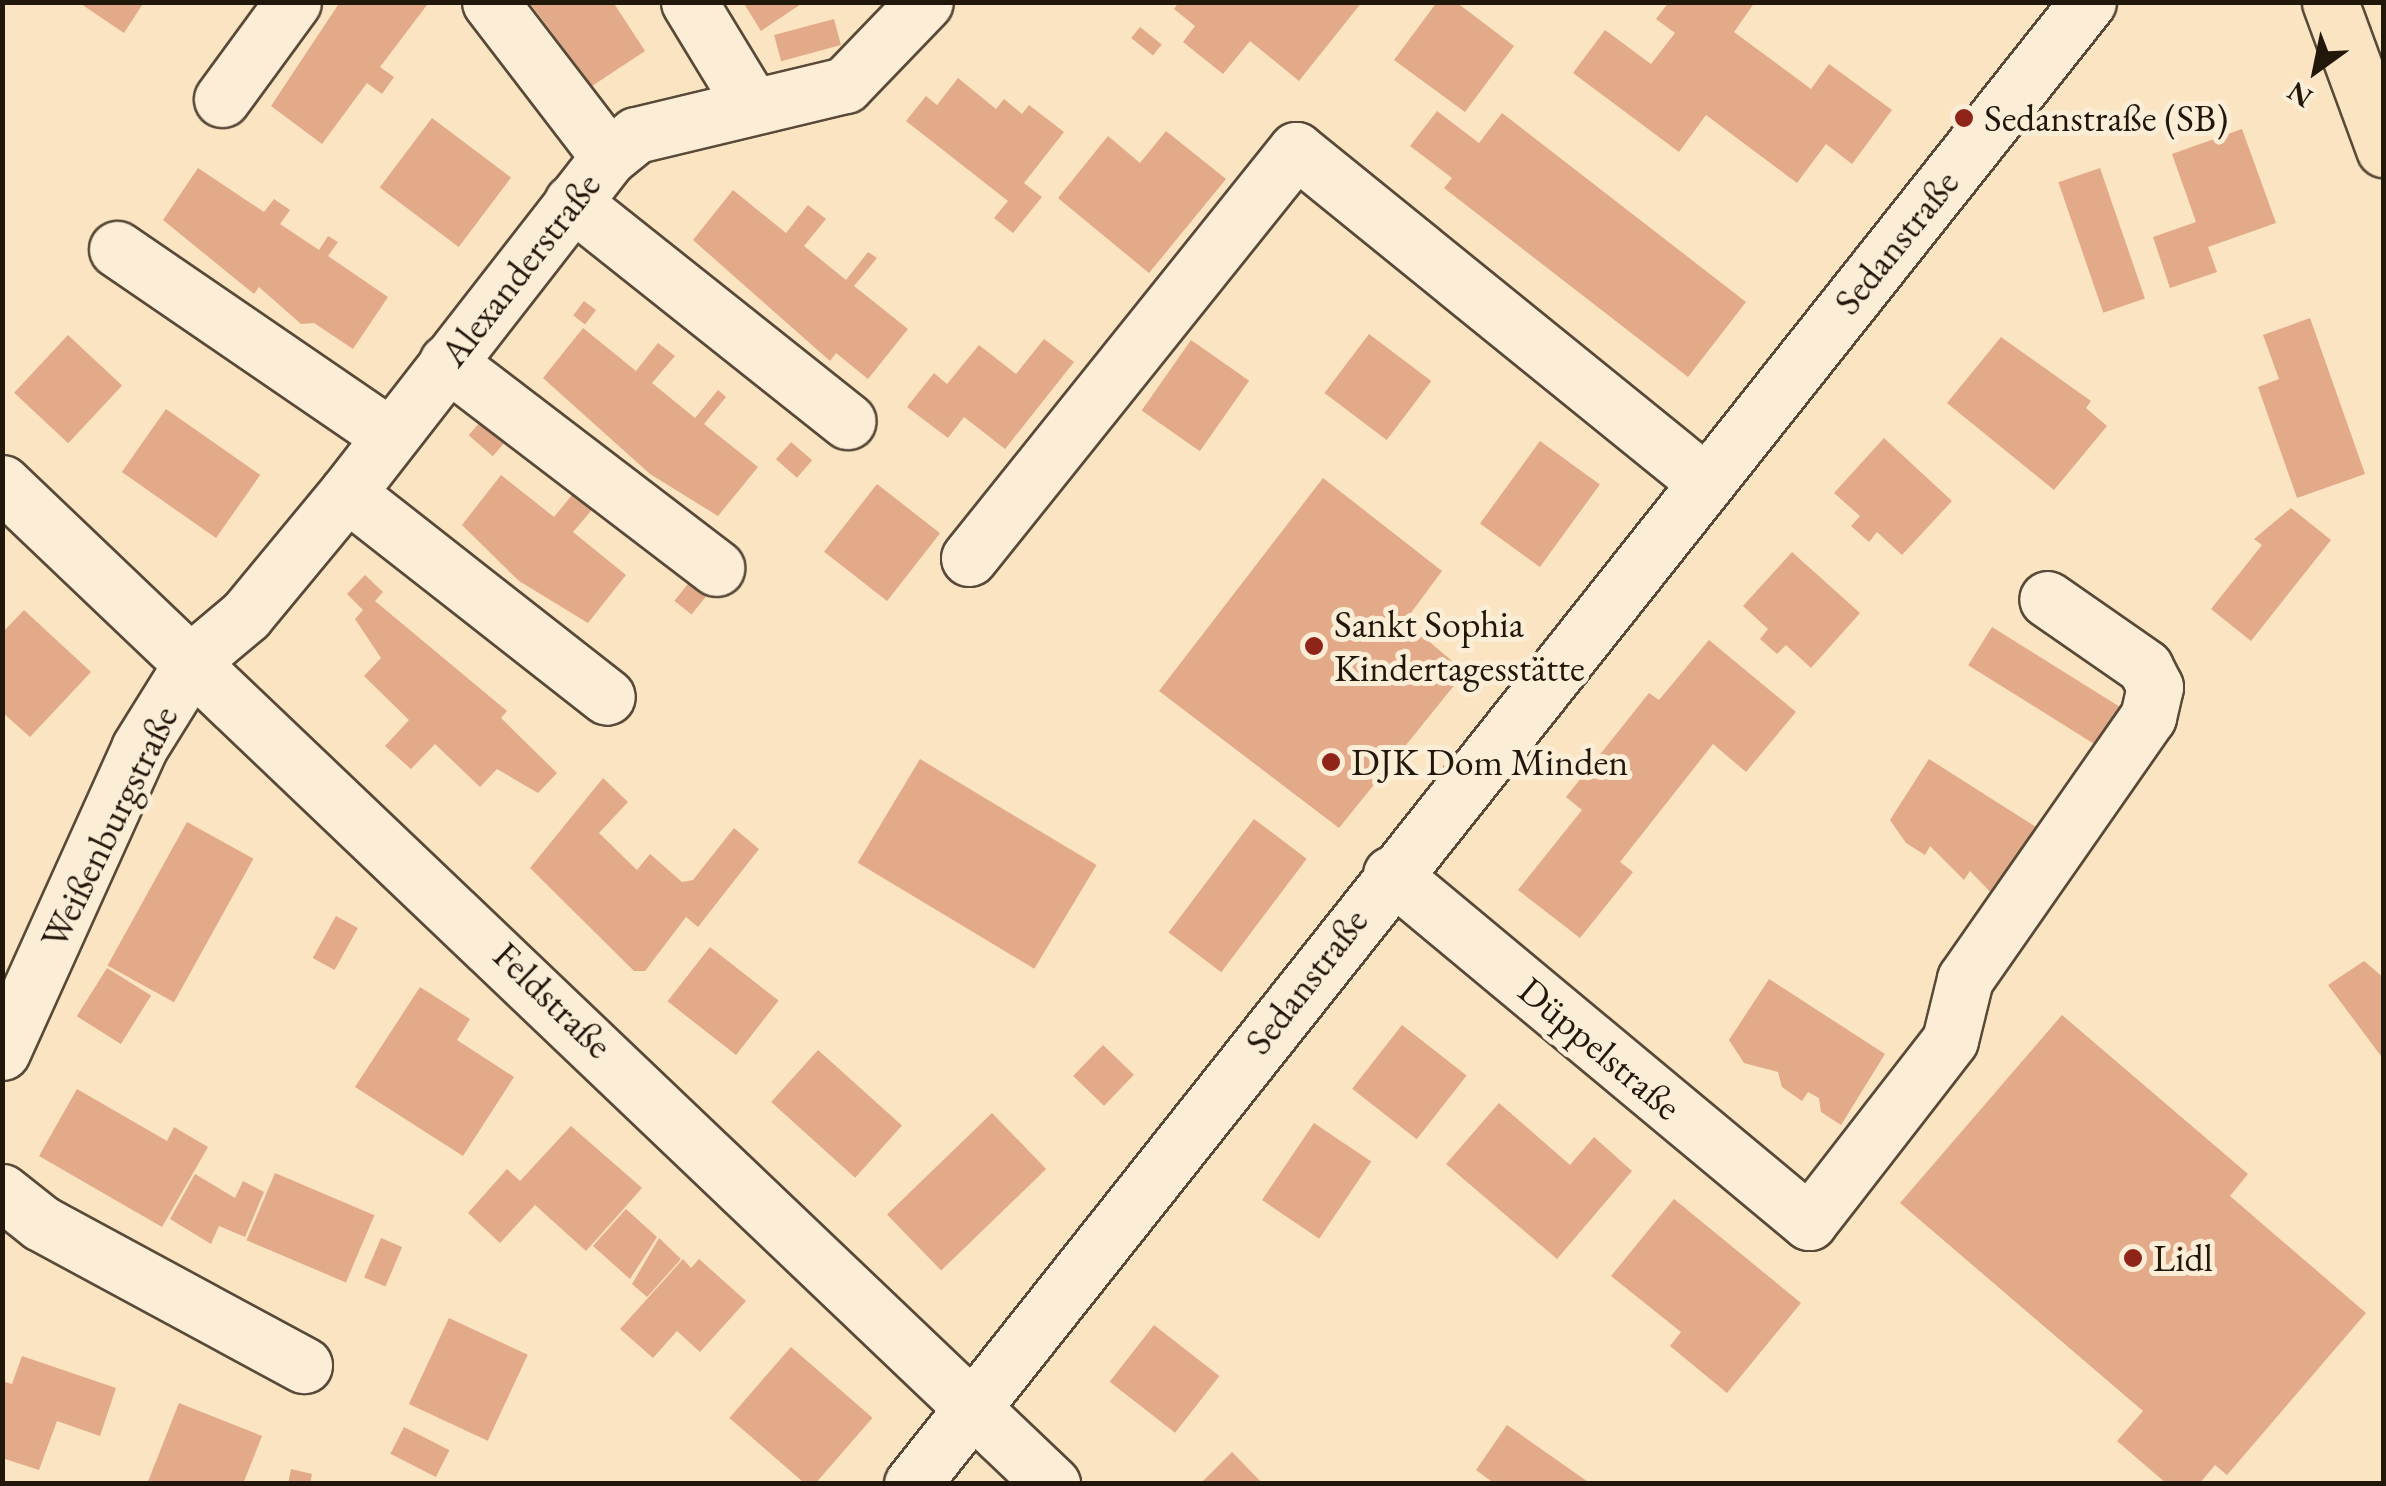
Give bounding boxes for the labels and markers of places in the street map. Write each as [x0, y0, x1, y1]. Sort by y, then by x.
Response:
place label: Sedanstraße (SB) [1984, 95, 2228, 141]
marker: Sedanstraße (SB) [1953, 107, 1975, 129]
place label: Sankt Sophia Kindertagesstätte [1334, 601, 1585, 690]
marker: Sankt Sophia Kindertagesstätte [1303, 635, 1325, 657]
place label: DJK Dom Minden [1351, 739, 1628, 785]
marker: DJK Dom Minden [1320, 751, 1342, 773]
place label: Lidl [2153, 1235, 2213, 1281]
marker: Lidl [2122, 1247, 2144, 1269]

